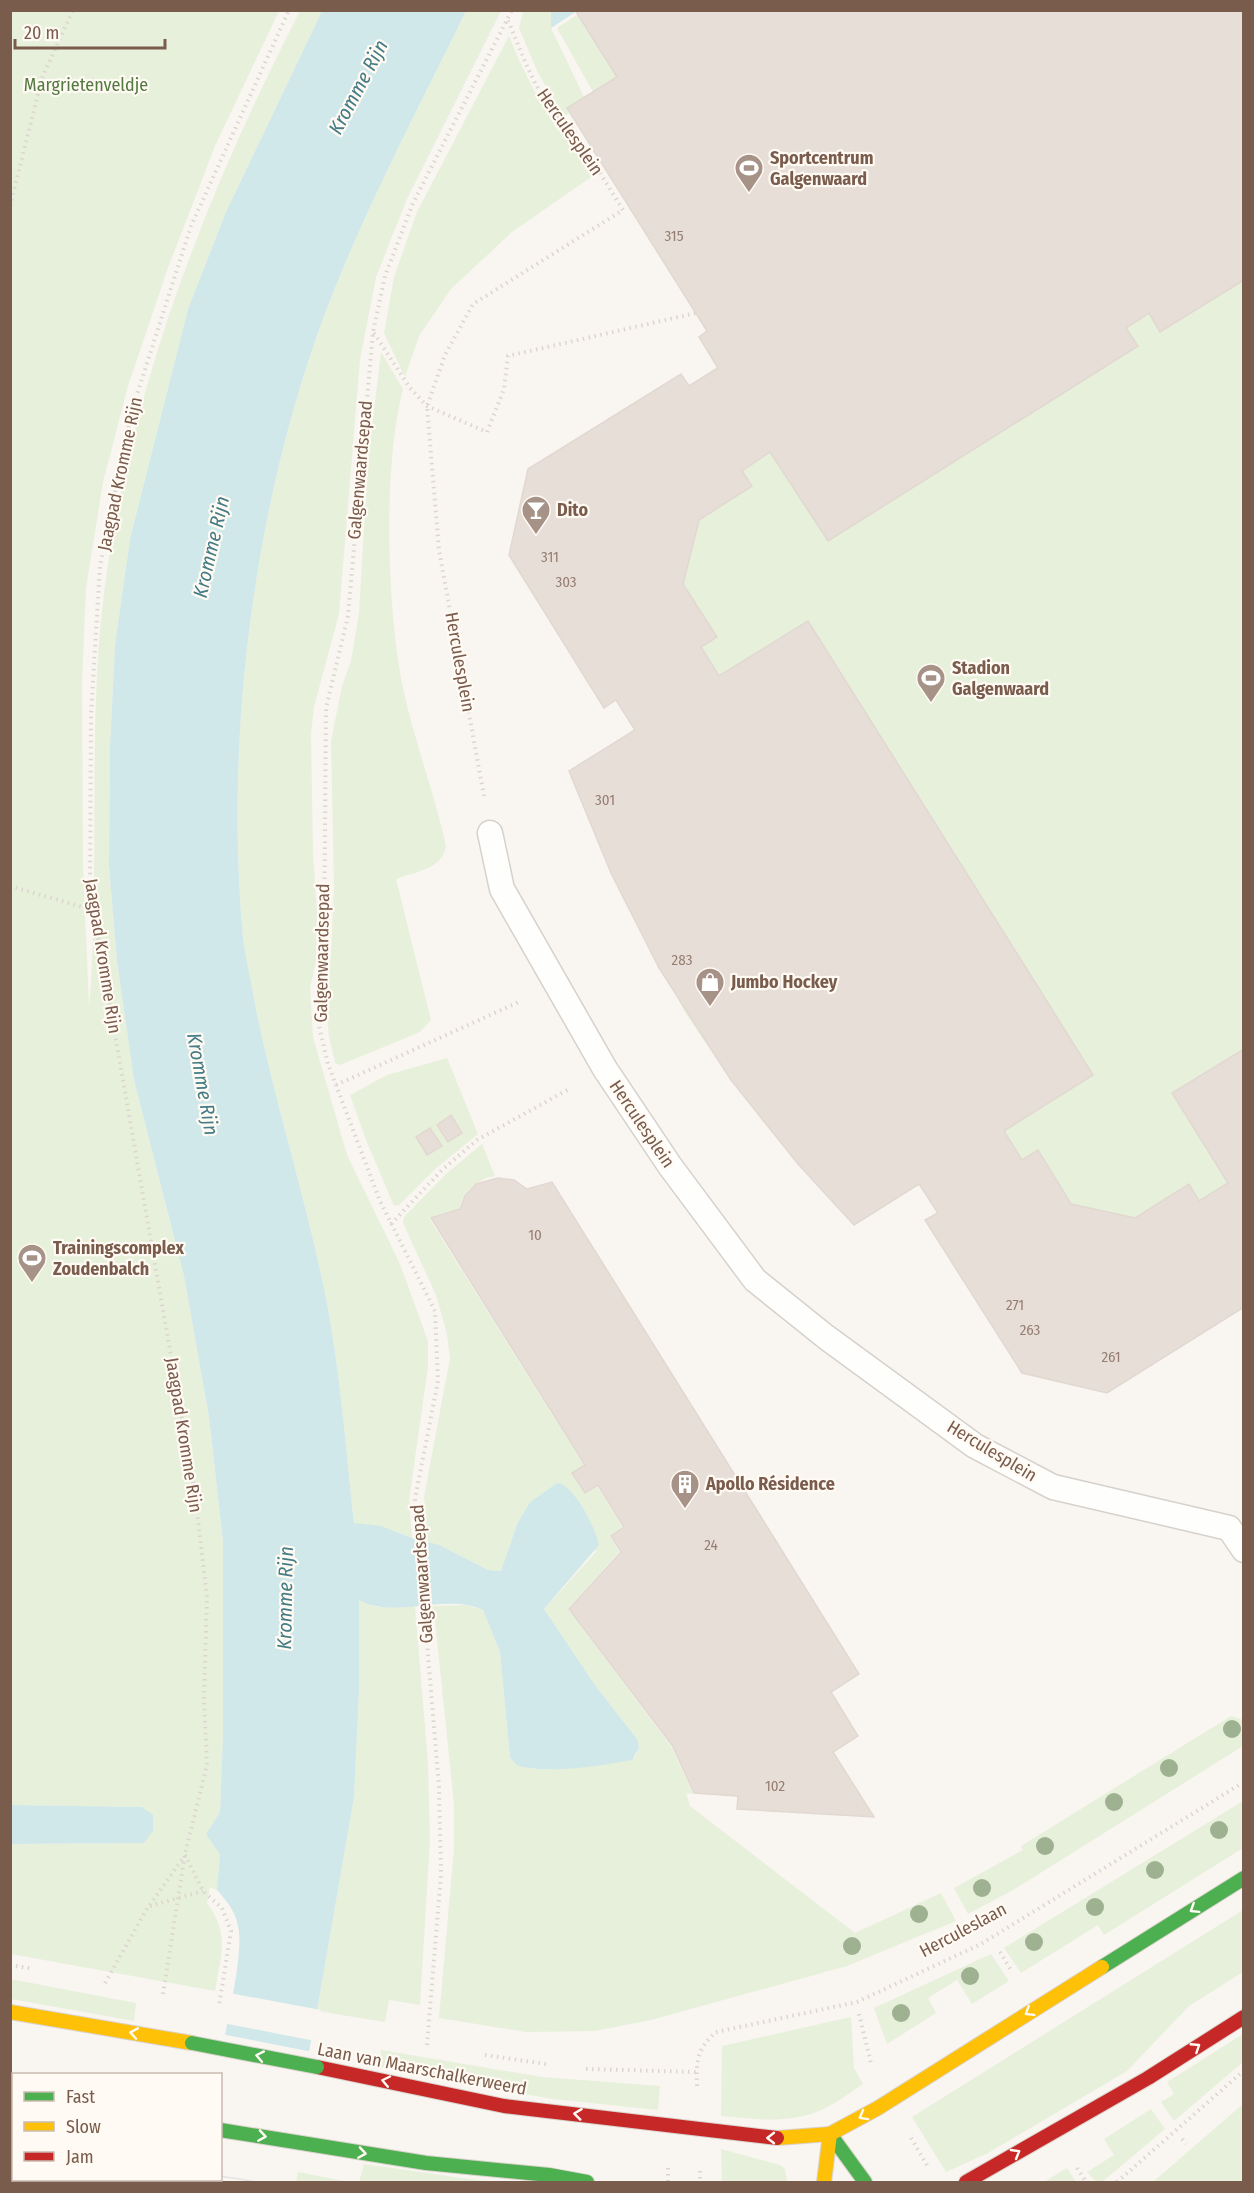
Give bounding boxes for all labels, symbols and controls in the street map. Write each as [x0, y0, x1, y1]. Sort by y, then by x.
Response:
scale bar [15, 12, 165, 50]
text: 20 m [24, 22, 59, 44]
water label: Kromme Rijn [323, 36, 393, 138]
park label: Margrietenveldje [24, 74, 148, 96]
street label: Herculesplein [532, 84, 608, 180]
place label: Sportcentrum Galgenwaard [770, 147, 873, 190]
sports icon: Sportcentrum Galgenwaard [733, 152, 765, 194]
house number: 315 [664, 227, 684, 245]
street label: Jaagpad Kromme Rijn [93, 395, 147, 553]
street label: Galgenwaardsepad [343, 400, 377, 540]
water label: Kromme Rijn [188, 494, 234, 600]
bar icon: Dito [520, 494, 552, 536]
place label: Dito [557, 499, 588, 521]
house number: 311 [541, 548, 559, 566]
house number: 303 [555, 573, 577, 591]
street label: Herculesplein [440, 610, 480, 714]
place label: Stadion Galgenwaard [952, 657, 1049, 700]
sports icon: Stadion Galgenwaard [915, 662, 947, 704]
house number: 301 [595, 791, 615, 809]
street label: Jaagpad Kromme Rijn [80, 877, 126, 1035]
street label: Galgenwaardsepad [310, 883, 334, 1023]
house number: 283 [672, 951, 693, 969]
shop icon: Jumbo Hockey [694, 966, 726, 1008]
place label: Jumbo Hockey [730, 971, 838, 993]
water label: Kromme Rijn [182, 1031, 224, 1137]
street label: Herculesplein [605, 1076, 679, 1172]
house number: 10 [528, 1226, 542, 1244]
place label: Trainingscomplex Zoudenbalch [53, 1237, 184, 1280]
sports icon: Trainingscomplex Zoudenbalch [16, 1242, 48, 1284]
house number: 271 [1006, 1296, 1024, 1314]
house number: 263 [1020, 1321, 1041, 1339]
house number: 261 [1101, 1348, 1121, 1366]
street label: Jaagpad Kromme Rijn [161, 1356, 207, 1514]
street label: Herculesplein [943, 1416, 1041, 1486]
building icon: Apollo Résidence [669, 1468, 701, 1510]
place label: Apollo Résidence [705, 1473, 835, 1495]
street label: Galgenwaardsepad [406, 1504, 438, 1644]
house number: 24 [704, 1536, 718, 1554]
water label: Kromme Rijn [272, 1546, 298, 1650]
house number: 102 [765, 1777, 785, 1795]
street label: Herculeslaan [916, 1898, 1010, 1962]
one-way arrow [1190, 1902, 1201, 1913]
one-way arrow [1024, 2005, 1035, 2016]
one-way arrow [129, 2027, 139, 2040]
street label: Laan van Maarschalkerweerd [316, 2038, 528, 2100]
one-way arrow [1190, 2043, 1200, 2055]
one-way arrow [255, 2050, 265, 2063]
legend [12, 2073, 222, 2181]
one-way arrow [381, 2075, 391, 2088]
text: Fast [66, 2086, 95, 2108]
one-way arrow [573, 2108, 582, 2121]
one-way arrow [859, 2109, 869, 2120]
text: Slow [66, 2116, 101, 2138]
one-way arrow [258, 2130, 267, 2142]
one-way arrow [767, 2132, 776, 2144]
text: Jam [66, 2146, 94, 2168]
one-way arrow [357, 2146, 367, 2158]
one-way arrow [1010, 2149, 1020, 2161]

